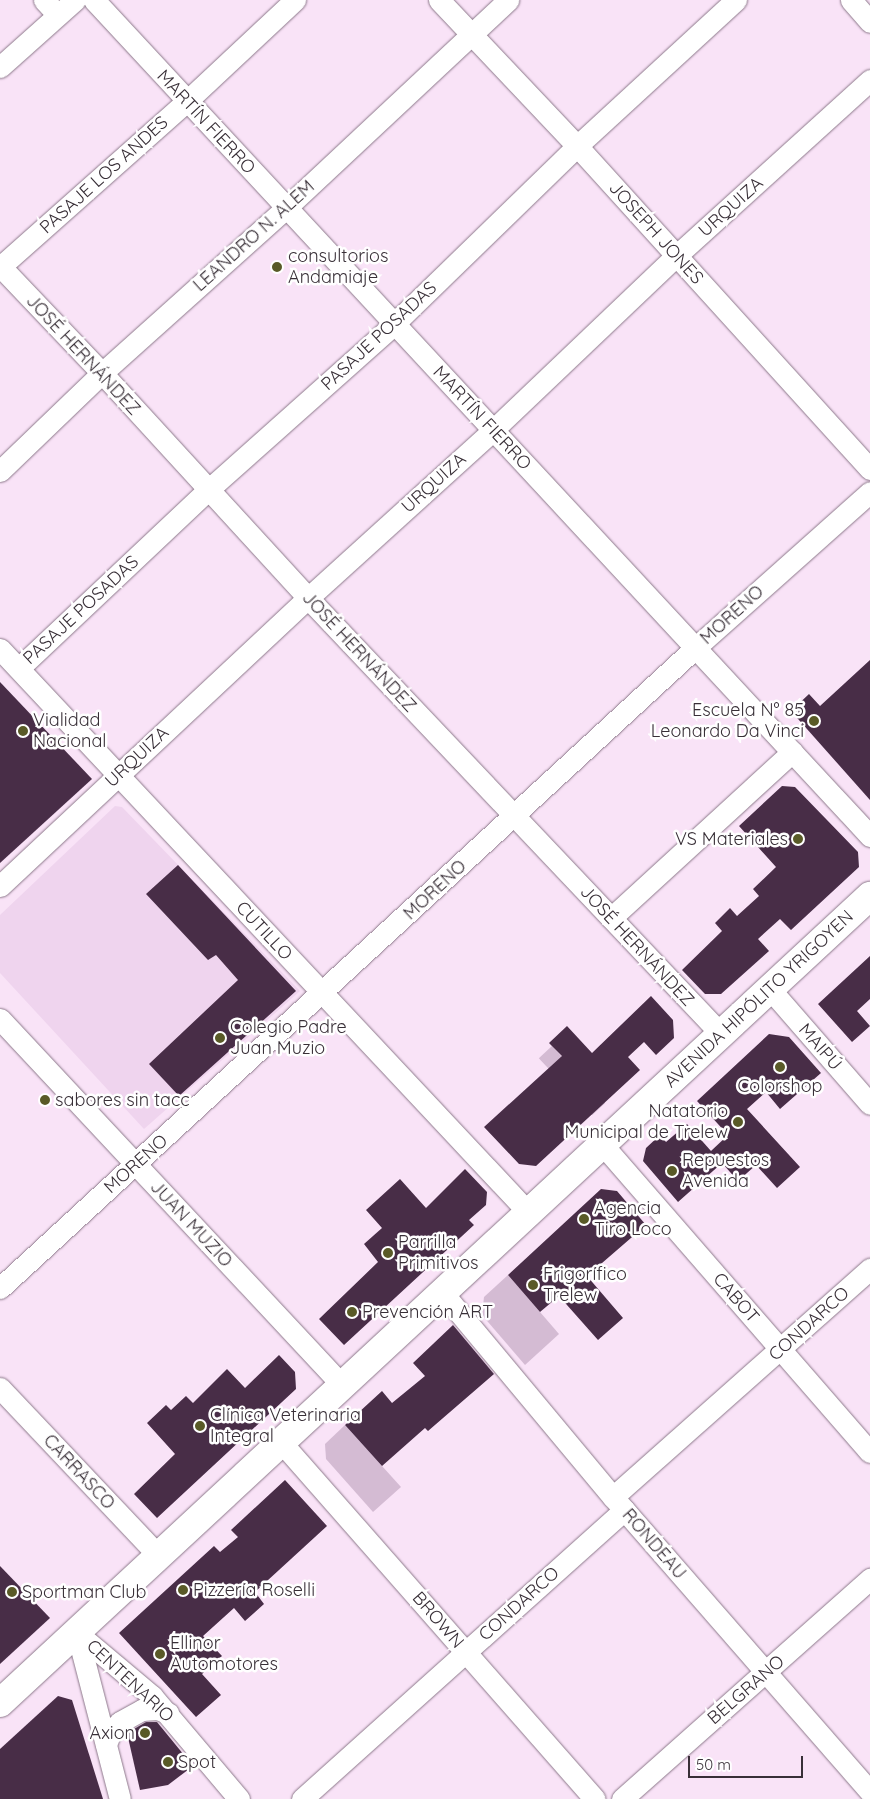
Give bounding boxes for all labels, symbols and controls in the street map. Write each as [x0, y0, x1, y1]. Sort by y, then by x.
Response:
street label: MARTÍN FIERRO [152, 66, 260, 178]
street label: PASAJE LOS ANDES [35, 112, 173, 238]
street label: URQUIZA [694, 172, 768, 242]
street label: LEANDRO N. ALEM [189, 176, 319, 296]
street label: JOSEPH JONES [604, 177, 708, 289]
place label: consultorios Andamiaje [288, 246, 388, 288]
marker: consultorios Andamiaje [270, 260, 284, 274]
street label: PASAJE POSADAS [317, 277, 441, 395]
street label: JOSÉ HERNÁNDEZ [21, 290, 145, 420]
street label: MARTÍN FIERRO [428, 362, 536, 474]
street label: URQUIZA [397, 448, 471, 518]
street label: PASAJE POSADAS [19, 551, 143, 669]
street label: MORENO [696, 581, 768, 649]
street label: JOSÉ HERNÁNDEZ [297, 587, 421, 717]
place label: Escuela N° 85 Leonardo Da Vinci [651, 700, 804, 742]
place label: Vialidad Nacional [33, 710, 107, 752]
marker: Escuela N° 85 Leonardo Da Vinci [808, 715, 820, 727]
street label: URQUIZA [101, 722, 173, 792]
marker: Vialidad Nacional [17, 725, 29, 737]
place label: VS Materiales [675, 828, 788, 850]
marker: VS Materiales [792, 833, 804, 845]
street label: MORENO [399, 856, 471, 924]
street label: JOSÉ HERNÁNDEZ [575, 881, 699, 1011]
street label: CUTILLO [231, 897, 297, 965]
street label: AVENIDA HIPÓLITO YRIGOYEN [660, 906, 858, 1092]
place label: Colegio Padre Juan Muzio [230, 1017, 347, 1060]
street label: MAIPÚ [794, 1019, 846, 1075]
marker: Colegio Padre Juan Muzio [214, 1032, 226, 1044]
marker: Colorshop [774, 1061, 786, 1073]
place label: Colorshop [738, 1075, 822, 1097]
place label: sabores sin tacc [55, 1089, 190, 1111]
marker: sabores sin tacc [39, 1094, 51, 1106]
place label: Natatorio Municipal de Trelew [564, 1101, 728, 1144]
marker: Natatorio Municipal de Trelew [732, 1116, 744, 1128]
street label: MORENO [100, 1130, 172, 1198]
place label: Repuestos Avenida [682, 1150, 769, 1192]
marker: Repuestos Avenida [666, 1165, 678, 1177]
street label: JUAN MUZIO [146, 1176, 236, 1272]
place label: Agencia Tiro Loco [594, 1198, 672, 1240]
marker: Agencia Tiro Loco [578, 1213, 590, 1225]
place label: Parrilla Primitivos [398, 1232, 478, 1274]
marker: Parrilla Primitivos [382, 1247, 394, 1259]
place label: Frigorífico Trelew [543, 1264, 627, 1306]
street label: CABOT [708, 1268, 764, 1328]
marker: Frigorífico Trelew [527, 1279, 539, 1291]
street label: CONDARCO [764, 1282, 854, 1366]
place label: Prevención ART [362, 1301, 493, 1323]
marker: Prevención ART [346, 1306, 358, 1318]
place label: Clínica Veterinaria Integral [210, 1405, 361, 1448]
marker: Clínica Veterinaria Integral [194, 1420, 206, 1432]
street label: CARRASCO [39, 1430, 119, 1514]
street label: RONDEAU [618, 1504, 690, 1584]
street label: CONDARCO [474, 1562, 564, 1646]
place label: Pizzería Roselli [193, 1579, 315, 1601]
place label: Sportman Club [22, 1581, 147, 1603]
marker: Pizzería Roselli [177, 1584, 189, 1596]
marker: Sportman Club [6, 1586, 18, 1598]
street label: BROWN [408, 1587, 468, 1653]
place label: Ellinor Automotores [170, 1633, 278, 1676]
street label: CENTENARIO [82, 1635, 178, 1727]
marker: Ellinor Automotores [154, 1648, 166, 1660]
street label: BELGRANO [703, 1651, 789, 1729]
place label: Axion [90, 1722, 135, 1744]
marker: Axion [139, 1727, 151, 1739]
scale bar [690, 1746, 805, 1778]
place label: Spot [178, 1751, 216, 1773]
text: 50 m [696, 1755, 731, 1774]
marker: Spot [162, 1756, 174, 1768]

